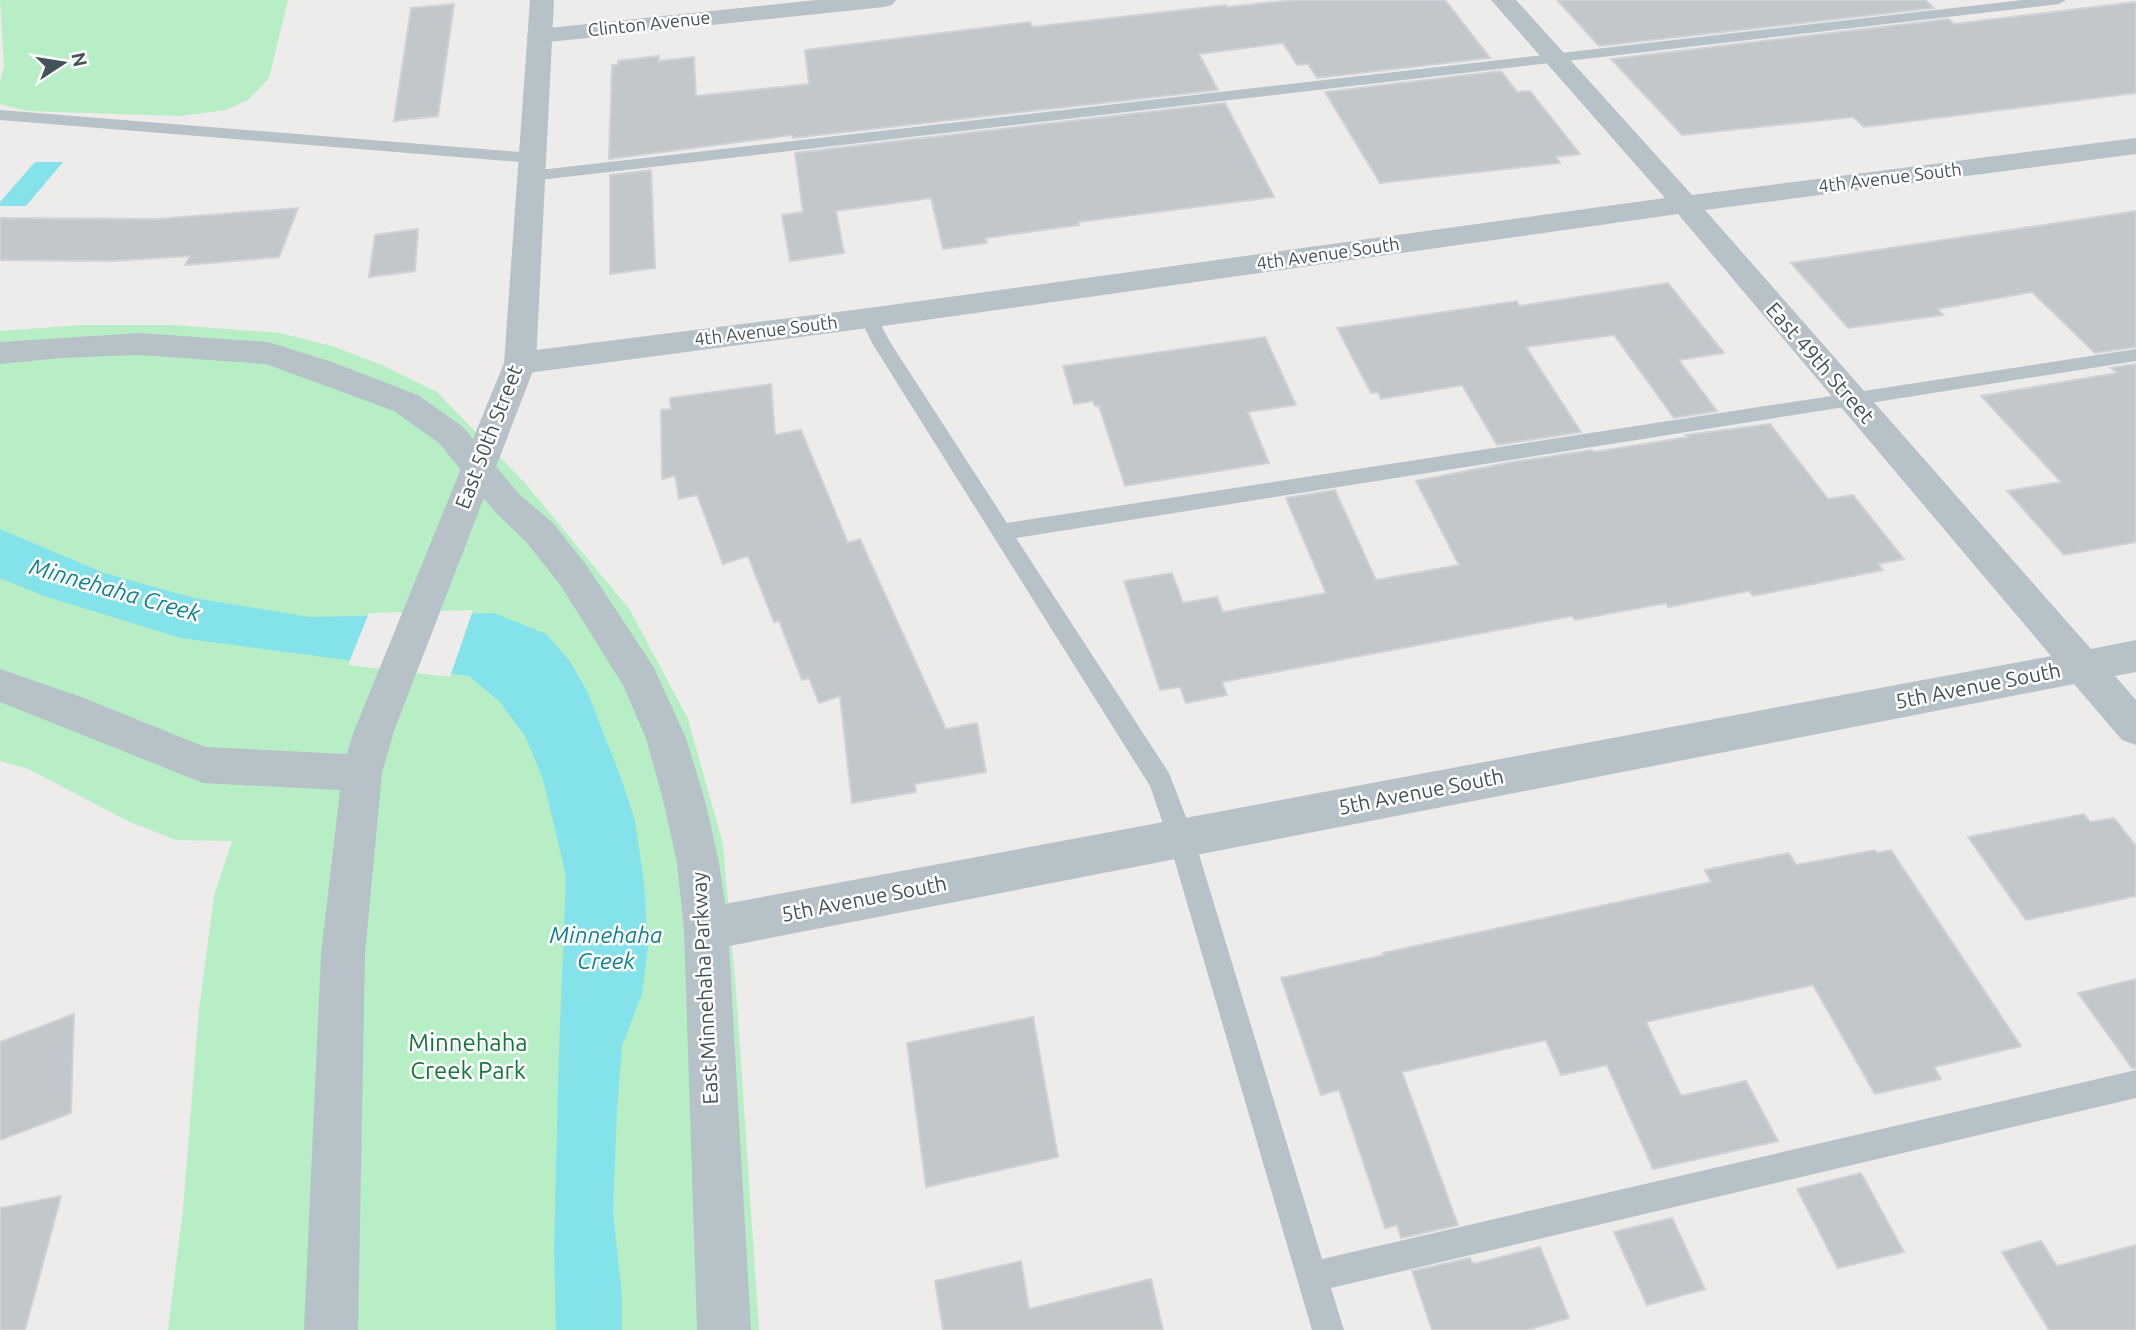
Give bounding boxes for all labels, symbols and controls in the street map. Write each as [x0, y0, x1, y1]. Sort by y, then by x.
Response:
street label: Clinton Avenue [587, 7, 711, 39]
north arrow [28, 28, 98, 98]
text: N [67, 50, 92, 69]
street label: 4th Avenue South [1817, 158, 1963, 196]
street label: 4th Avenue South [1255, 233, 1401, 273]
street label: East 49th Street [1762, 297, 1880, 428]
street label: 4th Avenue South [693, 311, 839, 349]
street label: East 50th Street [450, 361, 527, 512]
water label: Minnehaha Creek [27, 553, 204, 626]
street label: 5th Avenue South [1893, 657, 2063, 713]
street label: 5th Avenue South [1336, 763, 1506, 819]
street label: 5th Avenue South [779, 870, 949, 926]
street label: East Minnehaha Parkway [686, 871, 722, 1105]
water label: Minnehaha Creek [550, 922, 662, 973]
park label: Minnehaha Creek Park [408, 1029, 528, 1084]

